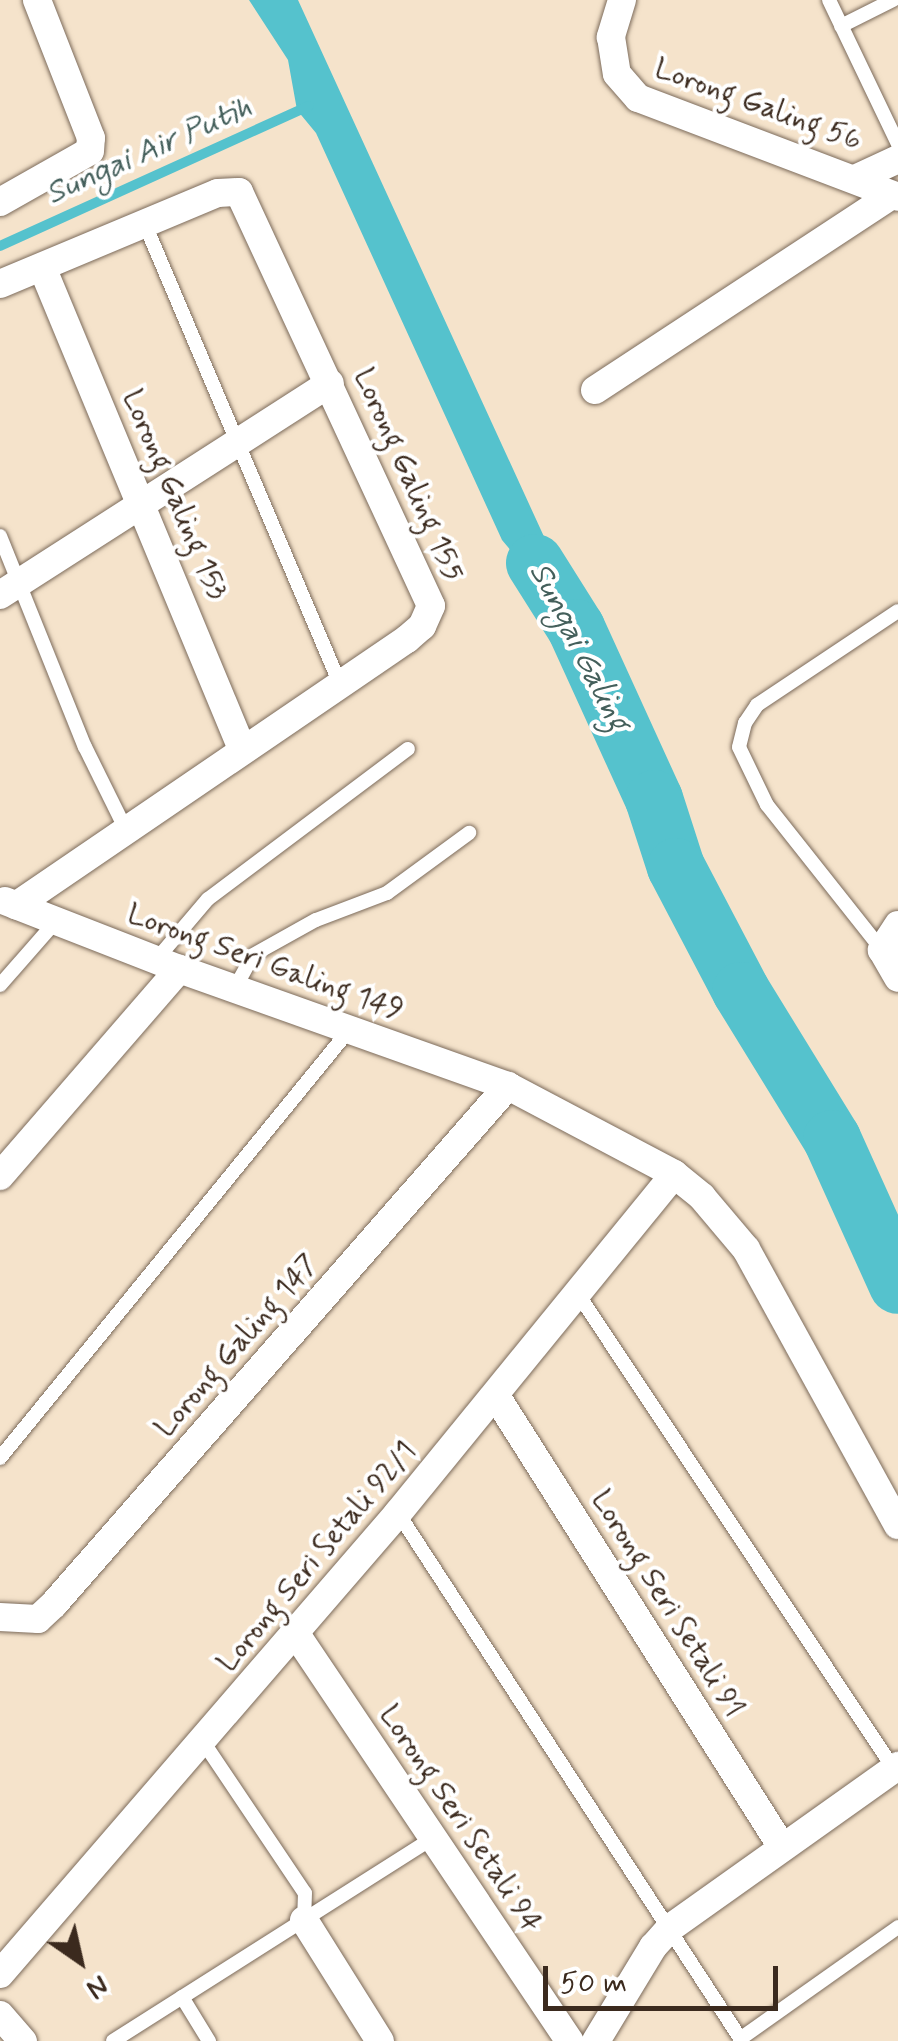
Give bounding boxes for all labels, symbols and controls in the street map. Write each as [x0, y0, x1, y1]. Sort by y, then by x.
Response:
street label: Lorong Galing 56 [650, 51, 866, 159]
water label: Sungai Air Putih [41, 89, 257, 213]
street label: Lorong Galing 155 [345, 364, 471, 586]
street label: Lorong Galing 153 [114, 385, 234, 605]
water label: Sungai Galing [520, 556, 638, 738]
street label: Lorong Seri Galing 149 [124, 897, 406, 1029]
street label: Lorong Galing 147 [148, 1248, 326, 1444]
street label: Lorong Seri Setali 92/1 [210, 1434, 424, 1680]
street label: Lorong Seri Setali 91 [583, 1484, 751, 1724]
street label: Lorong Seri Setali 94 [371, 1699, 549, 1939]
north arrow [30, 1911, 130, 2011]
scale bar [548, 1946, 783, 2008]
text: 50 m [560, 1964, 627, 2003]
text: N [79, 1966, 115, 2007]

